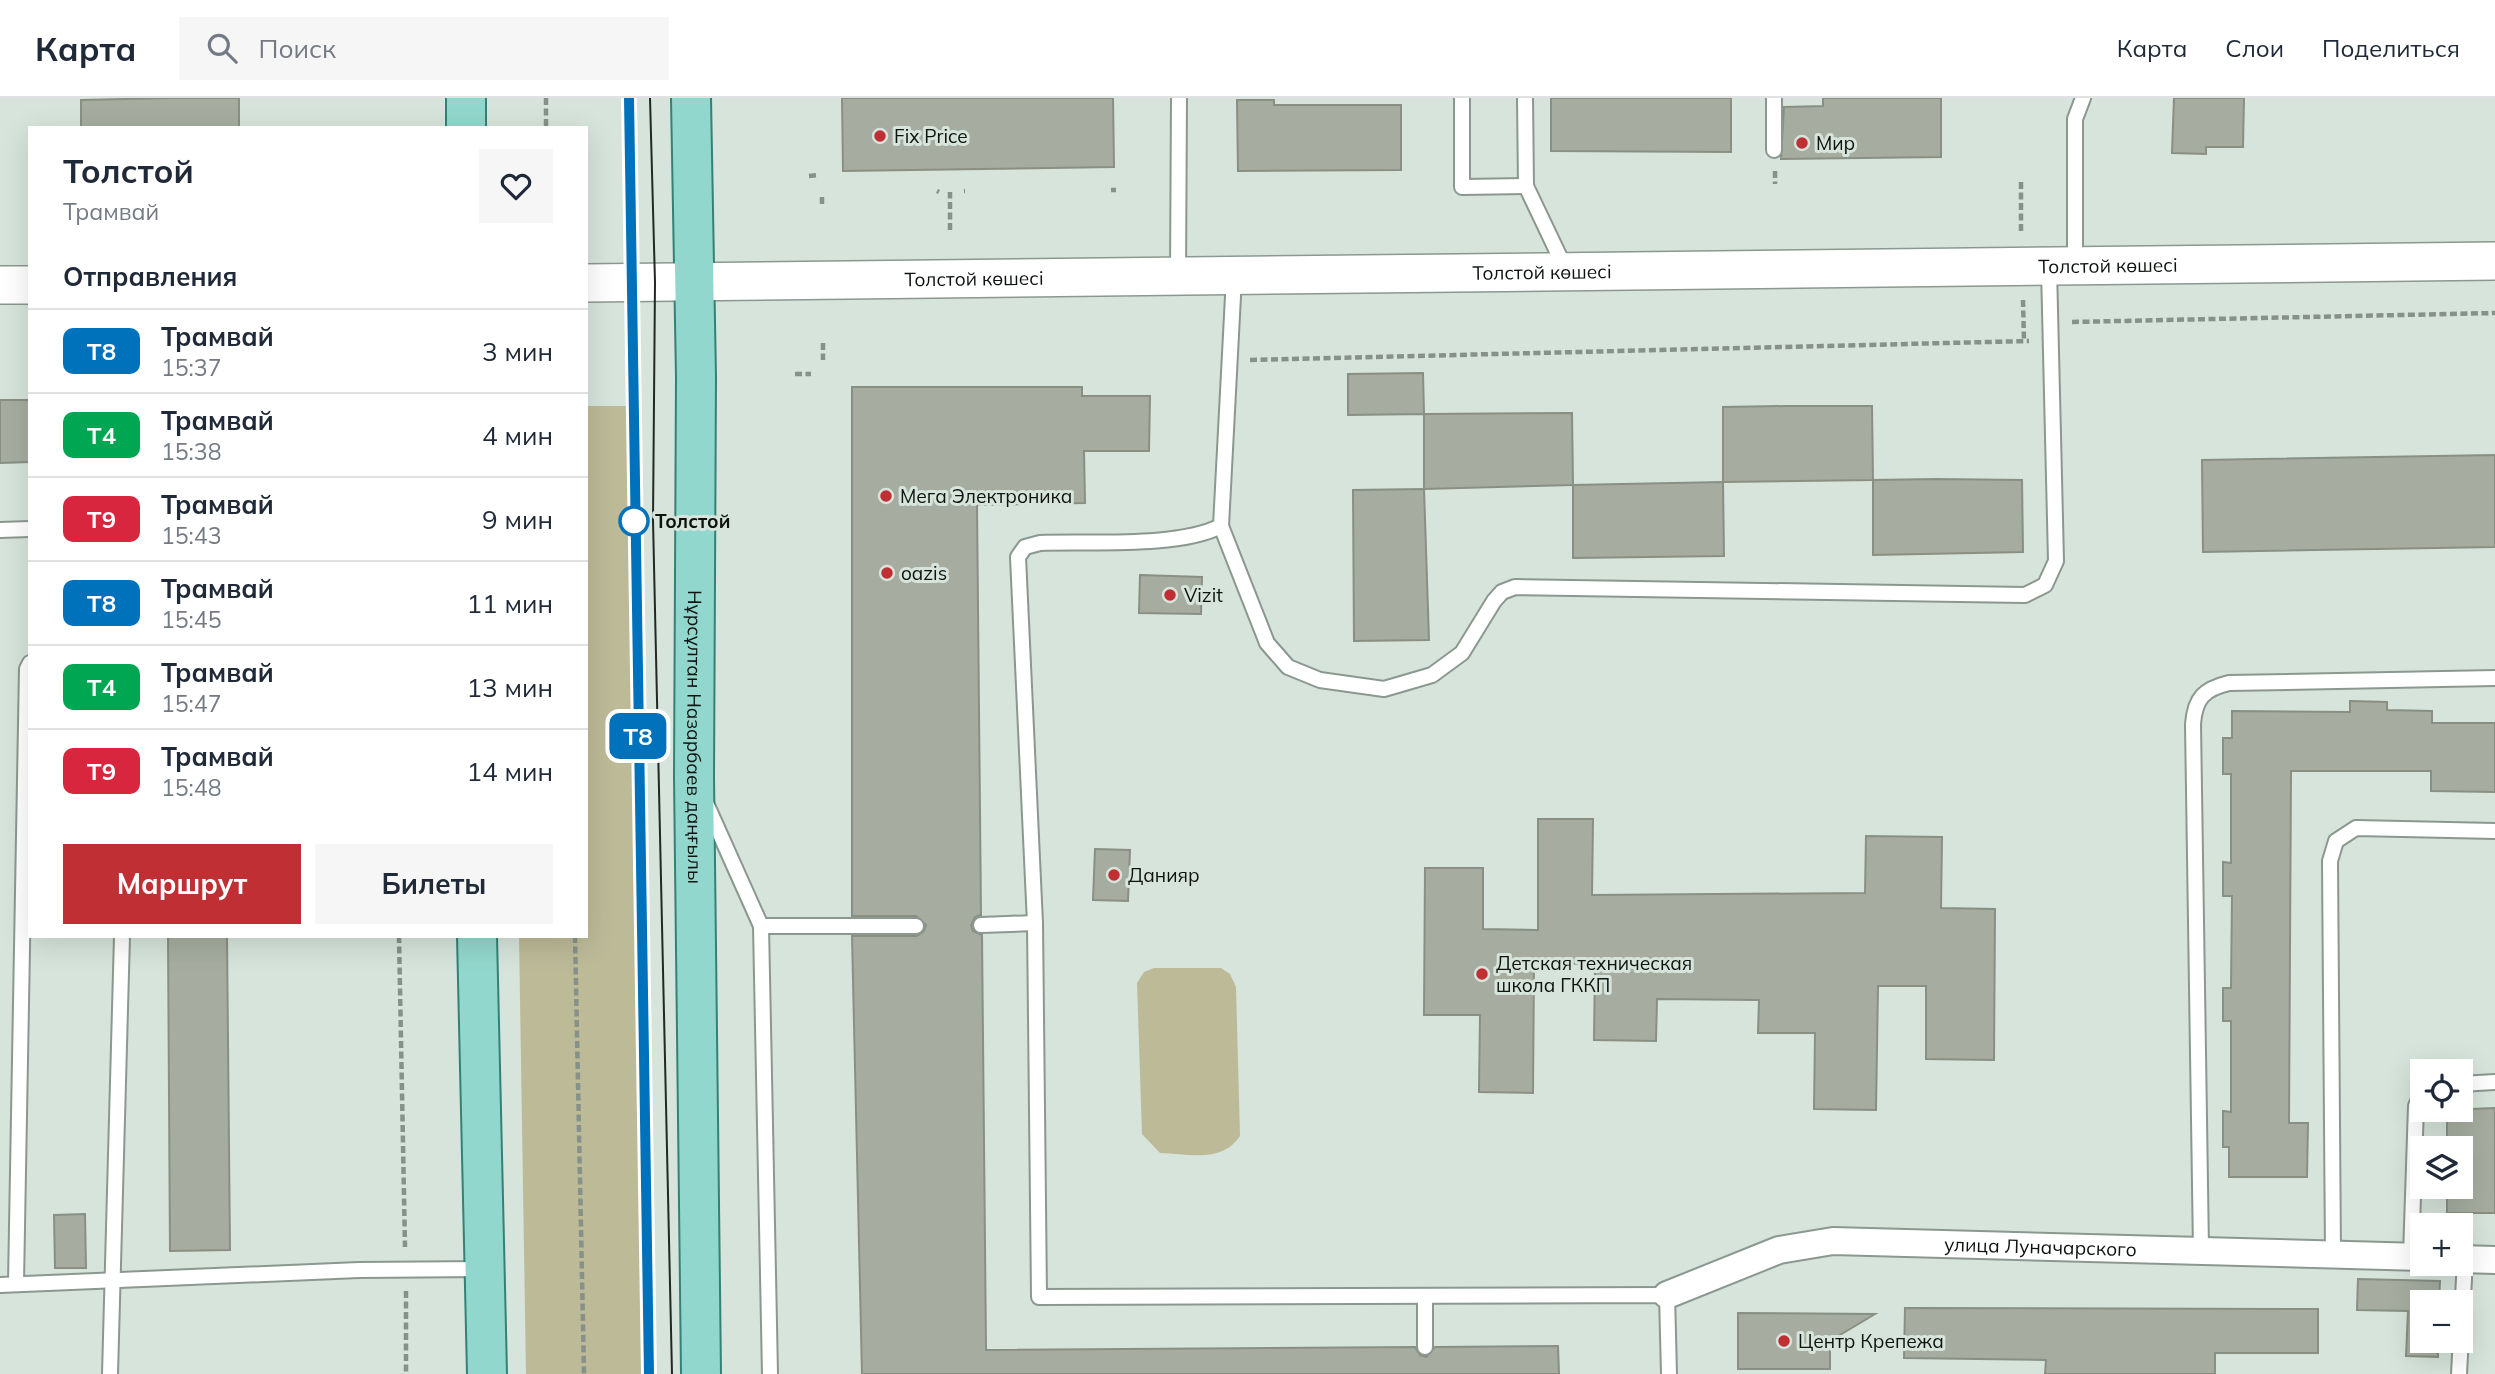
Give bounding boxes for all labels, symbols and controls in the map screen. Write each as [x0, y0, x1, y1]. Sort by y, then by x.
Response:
search box [179, 17, 669, 80]
text: Карта [35, 28, 137, 69]
icon: search [203, 29, 241, 67]
text: Поиск [259, 32, 336, 65]
text: Карта [2117, 33, 2187, 63]
text: Слои [2225, 33, 2284, 63]
text: Поделиться [2322, 33, 2460, 63]
place label: Fix Price [894, 124, 967, 148]
marker: Fix Price [872, 128, 888, 144]
place label: Мир [1816, 131, 1855, 155]
marker: Мир [1794, 135, 1810, 151]
button: heart [479, 149, 553, 223]
text: Толстой [63, 150, 194, 191]
text: Трамвай [63, 197, 159, 226]
street label: Толстой көшесі [2038, 253, 2178, 278]
street label: Толстой көшесі [1472, 259, 1612, 285]
text: Отправления [63, 260, 237, 293]
street label: Толстой көшесі [904, 266, 1044, 291]
text: Трамвай [161, 320, 274, 353]
text: 3 мин [482, 335, 553, 368]
text: T8 [87, 336, 116, 366]
text: 15:37 [161, 353, 221, 382]
text: Трамвай [161, 404, 274, 437]
text: 4 мин [482, 419, 553, 452]
text: T4 [87, 420, 116, 450]
text: 15:38 [161, 437, 221, 466]
place label: Мега Электроника [900, 484, 1072, 508]
text: Трамвай [161, 488, 274, 521]
marker: Мега Электроника [878, 488, 894, 504]
text: 9 мин [482, 503, 553, 536]
text: T9 [87, 504, 116, 534]
marker: Толстой [619, 506, 649, 536]
place label: Толстой [655, 509, 730, 533]
text: 15:43 [161, 521, 221, 550]
place label: oazis [901, 561, 947, 585]
marker: oazis [879, 565, 895, 581]
text: Трамвай [161, 572, 274, 605]
place label: Vizit [1184, 583, 1223, 607]
text: 11 мин [466, 587, 553, 620]
marker: Vizit [1162, 587, 1178, 603]
text: T8 [87, 588, 116, 618]
street label: Нұрсұлтан Назарбаев даңғылы [682, 590, 707, 884]
text: 15:45 [161, 605, 221, 634]
text: Трамвай [161, 656, 274, 689]
text: 13 мин [466, 671, 553, 704]
text: T4 [87, 672, 116, 702]
text: 15:47 [161, 689, 221, 718]
line badge: T8 [606, 713, 670, 759]
text: T8 [623, 721, 653, 751]
text: Трамвай [161, 740, 274, 773]
text: 14 мин [466, 755, 553, 788]
text: T9 [87, 756, 116, 786]
text: 15:48 [161, 773, 221, 802]
button: Маршрут [63, 844, 301, 924]
button: Билеты [315, 844, 553, 924]
place label: Данияр [1128, 863, 1200, 887]
marker: Данияр [1106, 867, 1122, 883]
place label: Детская техническая школа ГККП [1496, 951, 1692, 997]
marker: Детская техническая школа ГККП [1474, 966, 1490, 982]
map controls [2410, 1059, 2473, 1353]
button: locate [2410, 1059, 2473, 1122]
button: layers [2410, 1136, 2473, 1199]
button: + [2410, 1213, 2473, 1276]
street label: улица Луначарского [1944, 1232, 2137, 1261]
button: − [2410, 1290, 2473, 1353]
place label: Центр Крепежа [1798, 1329, 1944, 1353]
marker: Центр Крепежа [1776, 1333, 1792, 1349]

